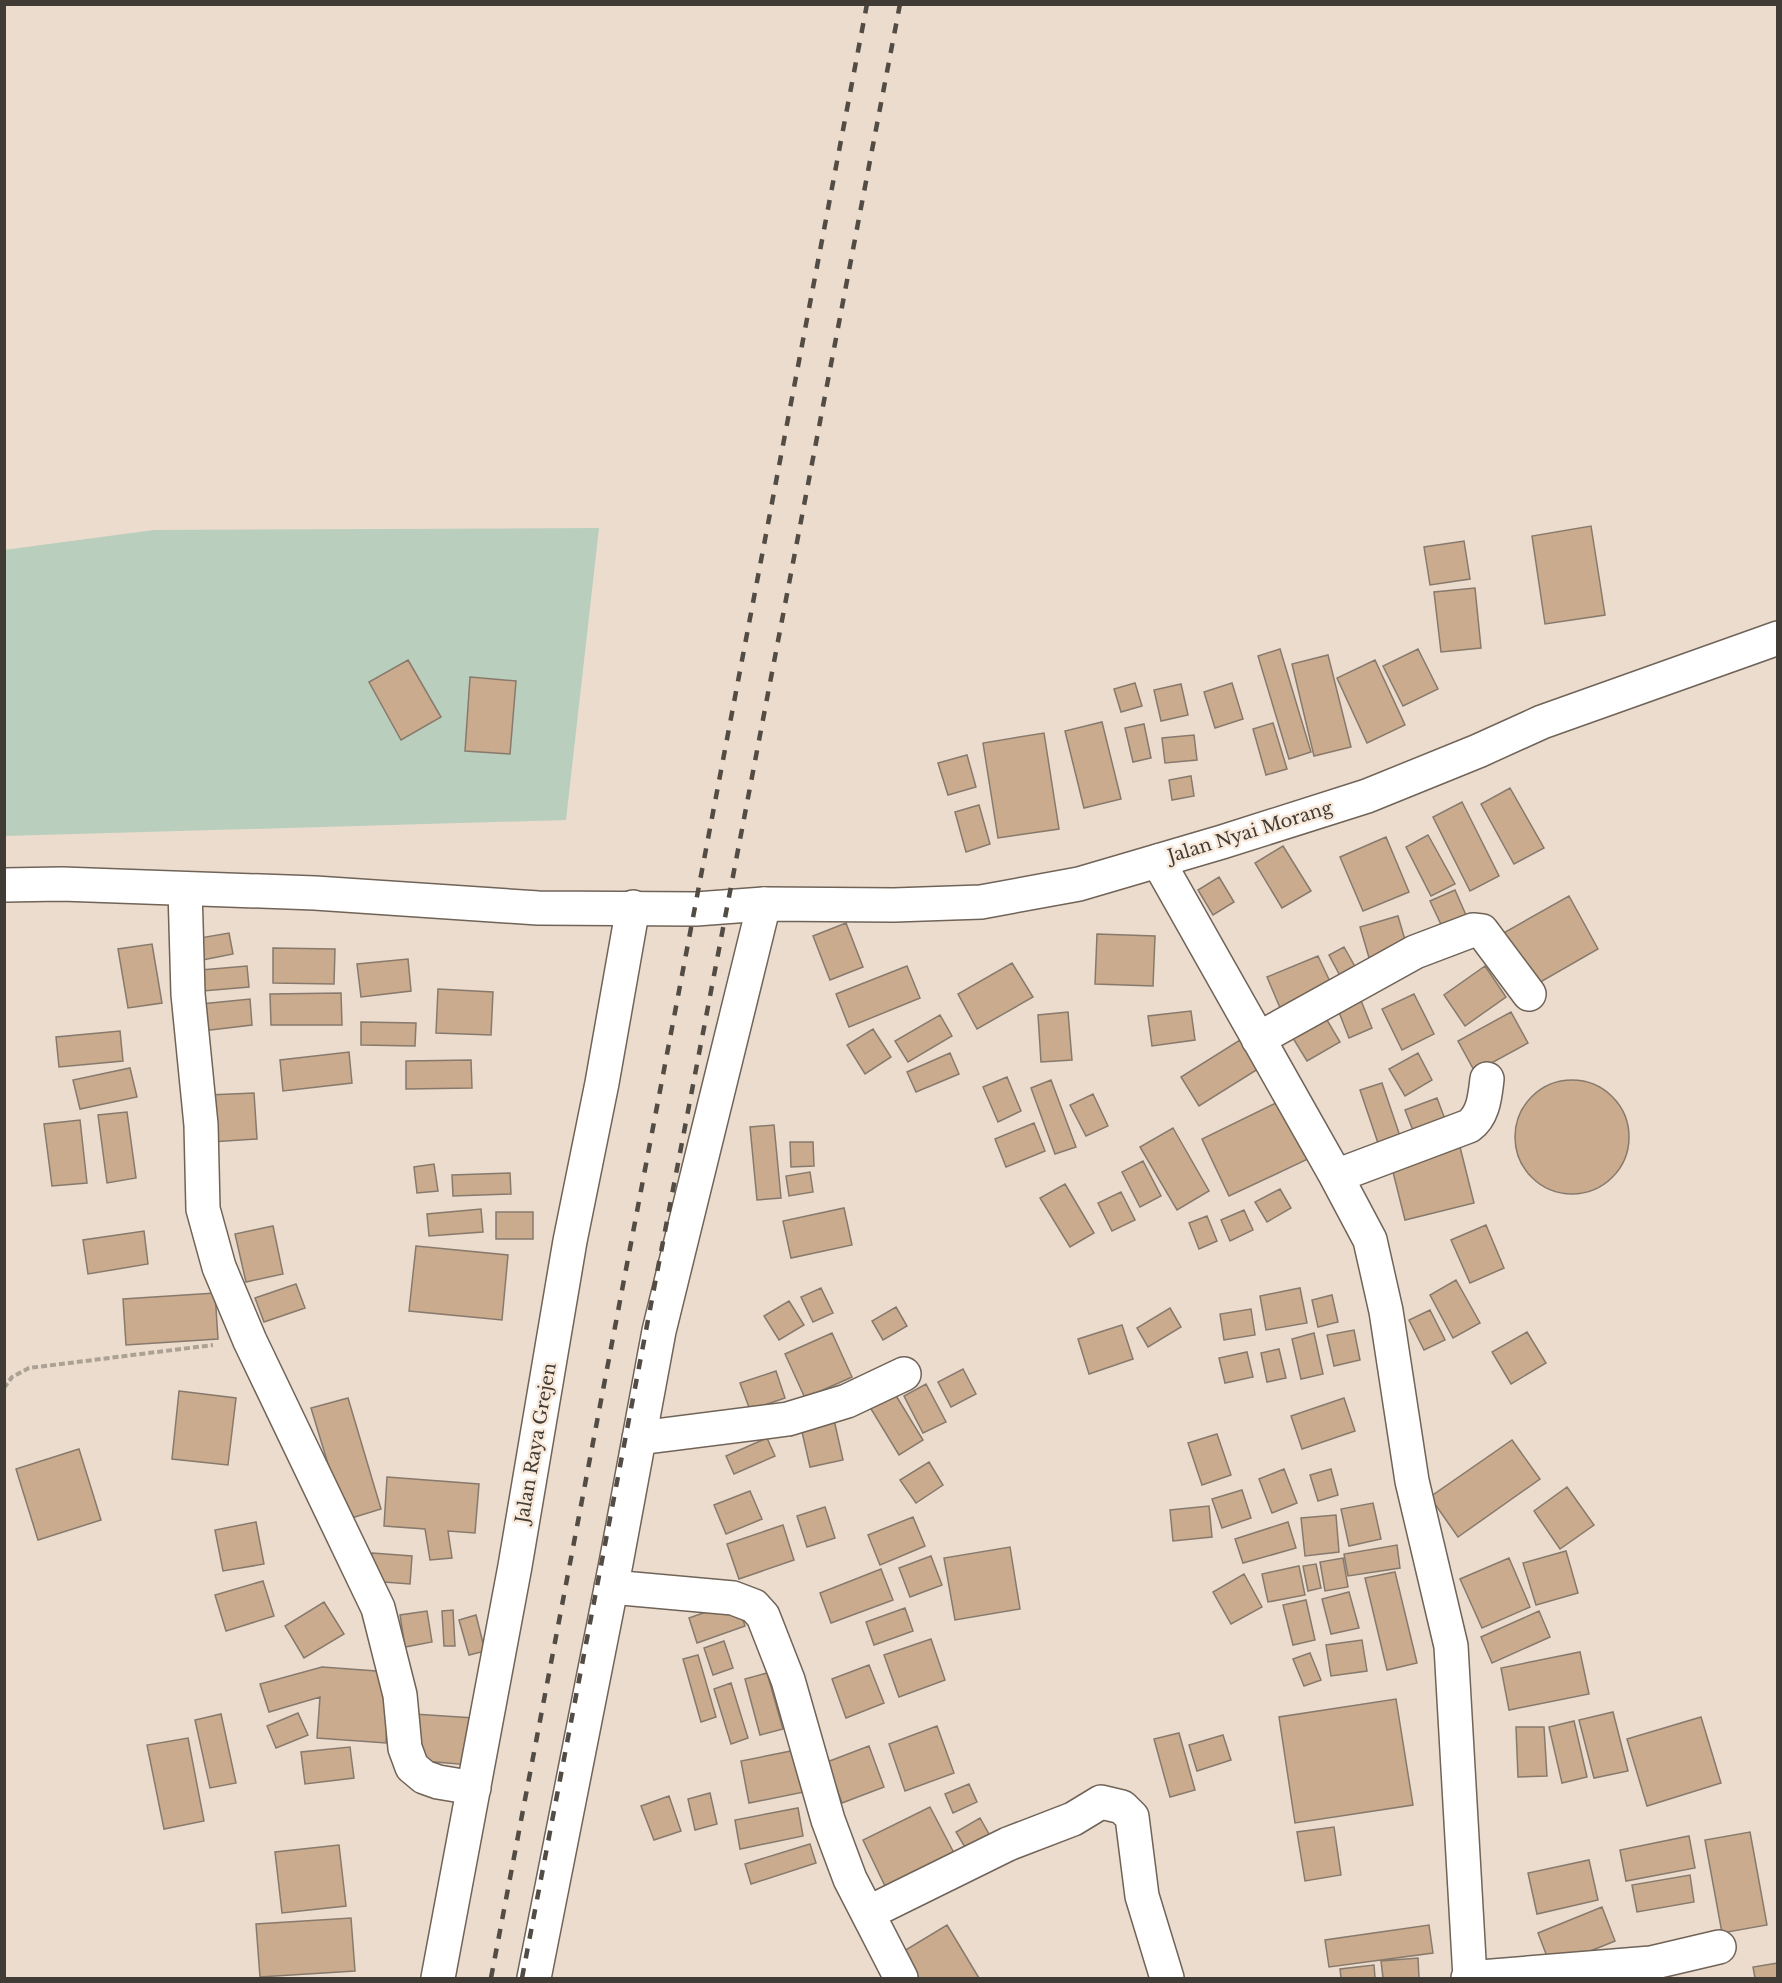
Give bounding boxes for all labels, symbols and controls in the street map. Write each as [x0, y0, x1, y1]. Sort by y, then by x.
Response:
street label: Jalan Nyai Morang [1163, 796, 1335, 868]
street label: Jalan Raya Grejen [511, 1361, 561, 1527]

